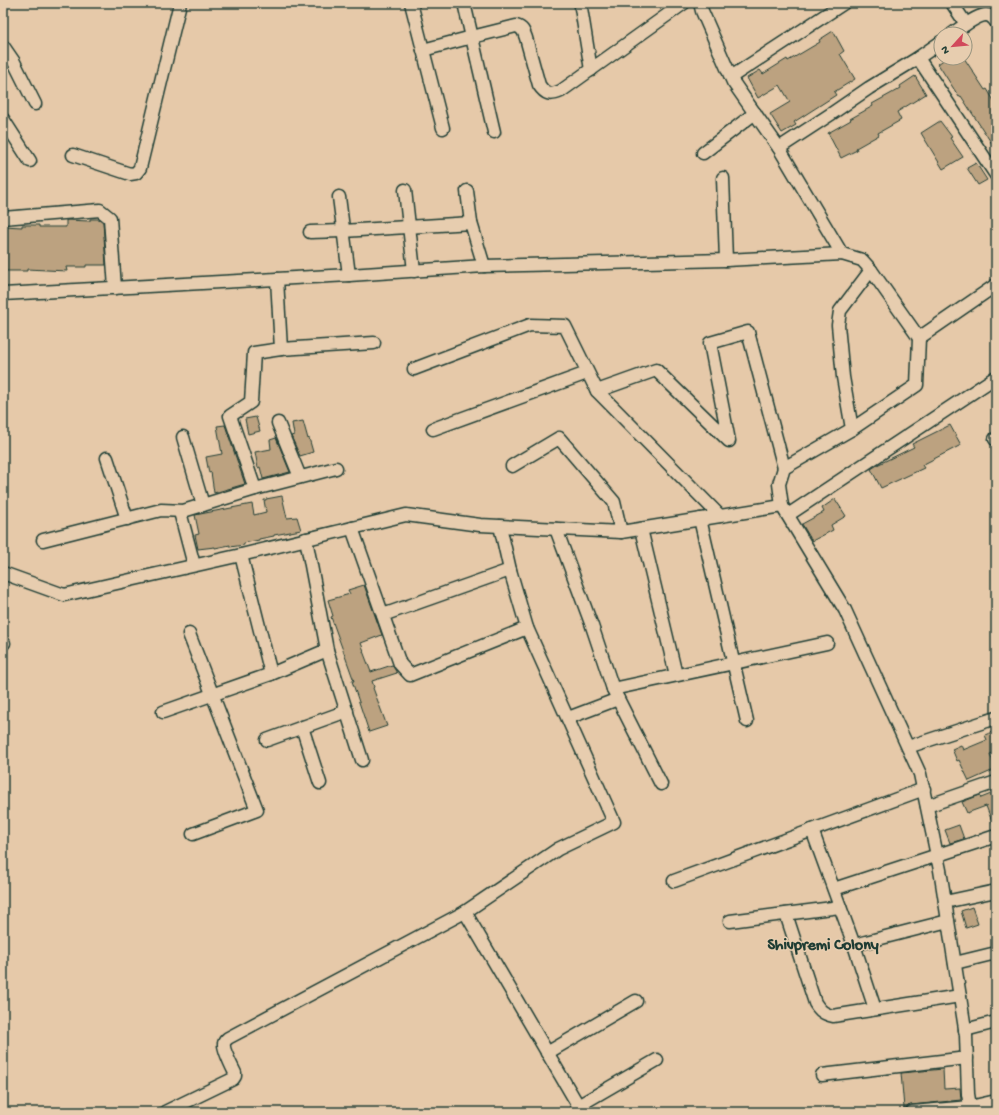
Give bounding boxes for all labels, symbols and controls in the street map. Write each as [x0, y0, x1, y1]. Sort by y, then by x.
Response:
north arrow [933, 26, 973, 66]
text: N [939, 44, 953, 56]
district label: Shivpremi Colony [767, 937, 879, 956]

